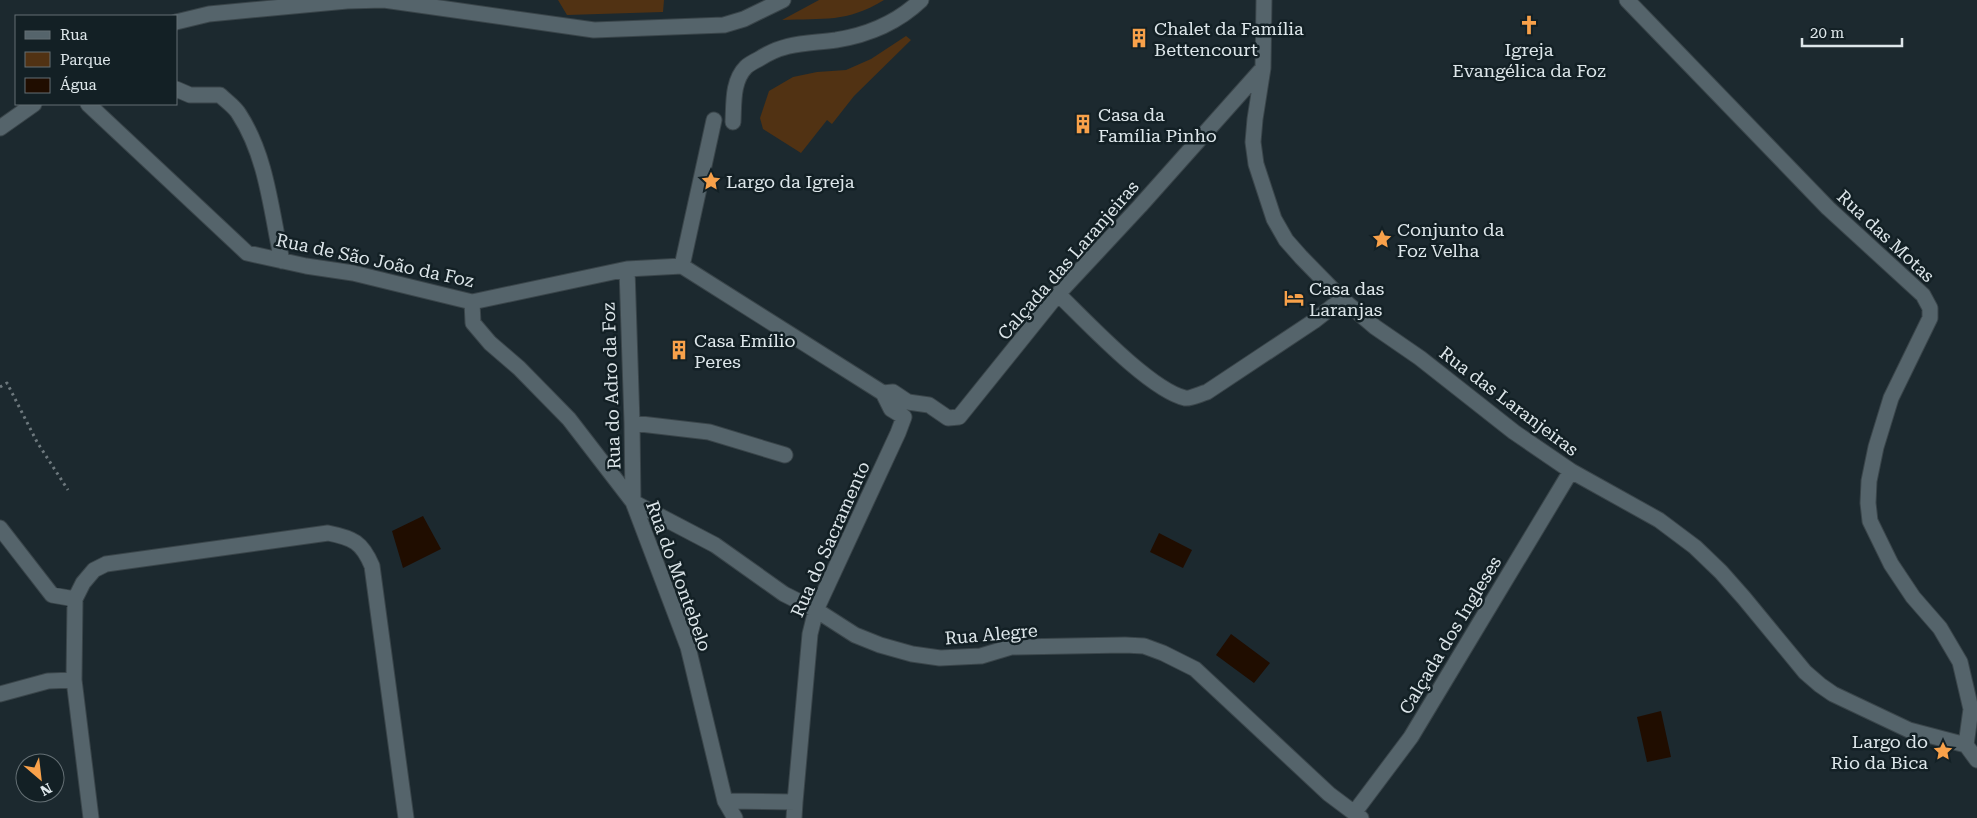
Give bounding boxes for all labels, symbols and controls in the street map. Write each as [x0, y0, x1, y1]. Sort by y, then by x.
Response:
church icon: Igreja Evangélica da Foz [1518, 14, 1540, 36]
legend [15, 15, 178, 105]
scale bar [1802, 15, 1902, 47]
place label: Chalet da Família Bettencourt [1154, 18, 1304, 60]
text: 20 m [1810, 24, 1845, 42]
text: Rua [60, 26, 88, 44]
building icon: Chalet da Família Bettencourt [1128, 27, 1150, 49]
place label: Igreja Evangélica da Foz [1452, 39, 1606, 81]
text: Parque [60, 51, 111, 69]
text: Água [60, 76, 97, 94]
place label: Casa da Família Pinho [1098, 104, 1217, 146]
building icon: Casa da Família Pinho [1072, 113, 1094, 135]
place icon: Largo da Igreja [700, 170, 722, 192]
place label: Largo da Igreja [726, 171, 855, 192]
street label: Calçada das Laranjeiras [993, 176, 1143, 344]
street label: Rua das Motas [1833, 186, 1939, 286]
place label: Conjunto da Foz Velha [1397, 219, 1505, 261]
place icon: Conjunto da Foz Velha [1371, 228, 1393, 250]
street label: Rua de São João da Foz [274, 229, 476, 291]
place label: Casa das Laranjas [1309, 278, 1384, 320]
hotel icon: Casa das Laranjas [1283, 287, 1305, 309]
street label: Rua do Adro da Foz [598, 302, 624, 470]
place label: Casa Emílio Peres [694, 330, 795, 372]
building icon: Casa Emílio Peres [668, 339, 690, 361]
street label: Rua das Laranjeiras [1435, 342, 1583, 460]
street label: Rua do Sacramento [786, 458, 874, 620]
street label: Rua do Montebelo [642, 498, 716, 654]
street label: Calçada dos Ingleses [1395, 552, 1505, 718]
street label: Rua Alegre [944, 619, 1038, 649]
place label: Largo do Rio da Bica [1831, 731, 1928, 773]
place icon: Largo do Rio da Bica [1932, 740, 1954, 762]
north arrow [15, 753, 65, 803]
text: N [37, 780, 55, 799]

